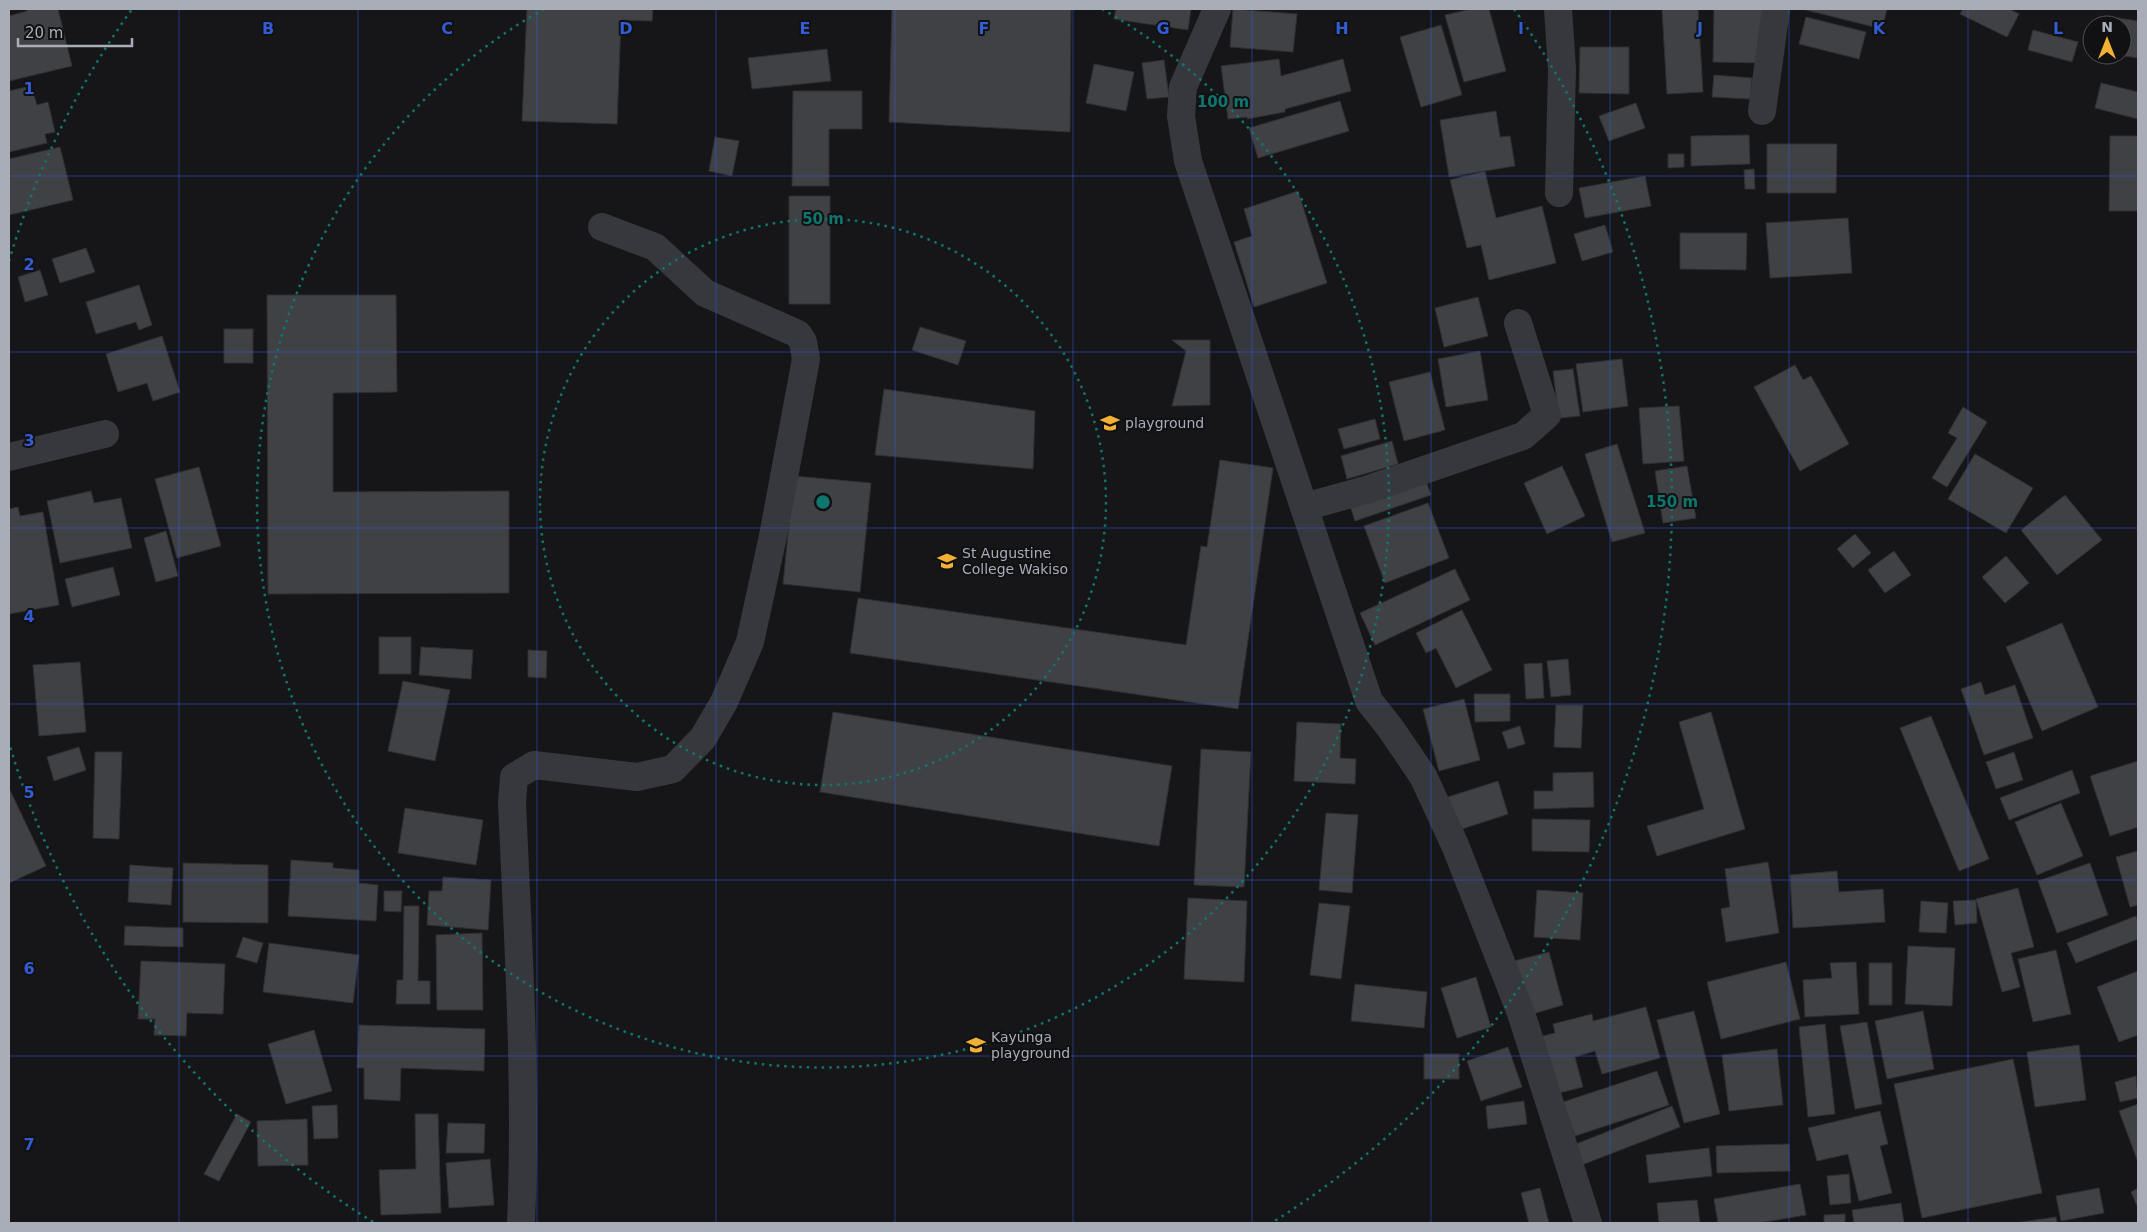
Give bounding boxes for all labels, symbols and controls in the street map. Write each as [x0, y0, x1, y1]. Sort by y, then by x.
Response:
scale bar [18, 15, 131, 47]
north arrow [2082, 15, 2132, 65]
text: B [262, 19, 274, 38]
text: C [441, 19, 453, 38]
text: D [619, 19, 633, 38]
text: E [800, 19, 810, 38]
text: F [979, 19, 989, 38]
text: G [1156, 19, 1170, 38]
text: H [1335, 19, 1349, 38]
text: I [1518, 19, 1524, 38]
text: J [1696, 19, 1703, 38]
text: K [1873, 19, 1886, 38]
text: L [2053, 19, 2063, 38]
text: N [2101, 19, 2113, 35]
text: 20 m [25, 24, 63, 42]
text: 1 [23, 79, 35, 98]
text: 100 m [1197, 93, 1249, 111]
text: 50 m [802, 210, 844, 228]
text: 2 [23, 255, 35, 274]
school or university icon: playground [1099, 412, 1121, 434]
place label: playground [1125, 415, 1204, 431]
text: 3 [23, 431, 35, 450]
centre of rings [814, 493, 832, 511]
text: 150 m [1646, 493, 1698, 511]
place label: St Augustine College Wakiso [962, 545, 1068, 577]
school or university icon: St Augustine College Wakiso [936, 550, 958, 572]
text: 4 [23, 607, 35, 626]
text: 5 [23, 783, 35, 802]
text: 6 [23, 959, 35, 978]
place label: Kayunga playground [991, 1029, 1070, 1061]
school or university icon: Kayunga playground [965, 1034, 987, 1056]
text: 7 [23, 1135, 35, 1154]

